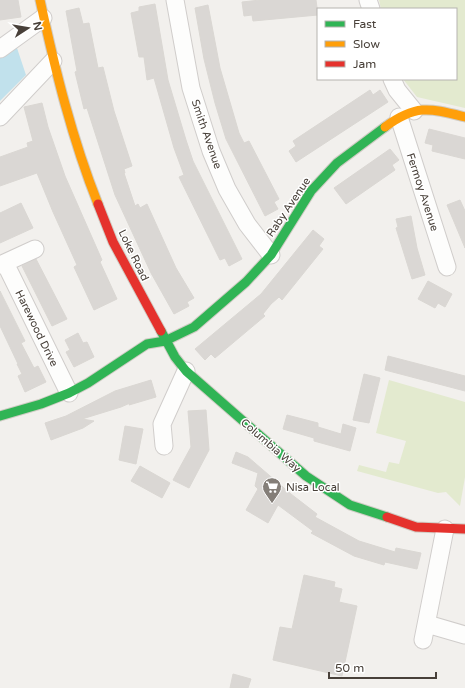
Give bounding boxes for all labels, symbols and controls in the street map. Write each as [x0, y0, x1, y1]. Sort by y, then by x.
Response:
north arrow [8, 8, 48, 48]
legend [317, 8, 457, 80]
text: Fast [353, 17, 377, 31]
text: N [30, 20, 45, 32]
text: Slow [353, 37, 380, 51]
text: Jam [353, 57, 376, 71]
street label: Smith Avenue [189, 98, 225, 171]
street label: Fermoy Avenue [404, 151, 441, 233]
street label: Raby Avenue [264, 175, 313, 240]
street label: Loke Road [116, 227, 152, 283]
street label: Harewood Drive [12, 288, 61, 369]
street label: Columbia Way [238, 416, 303, 475]
supermarket icon: Nisa Local [261, 476, 283, 504]
place label: Nisa Local [286, 481, 340, 494]
scale bar [329, 654, 436, 680]
text: 50 m [335, 661, 364, 675]

